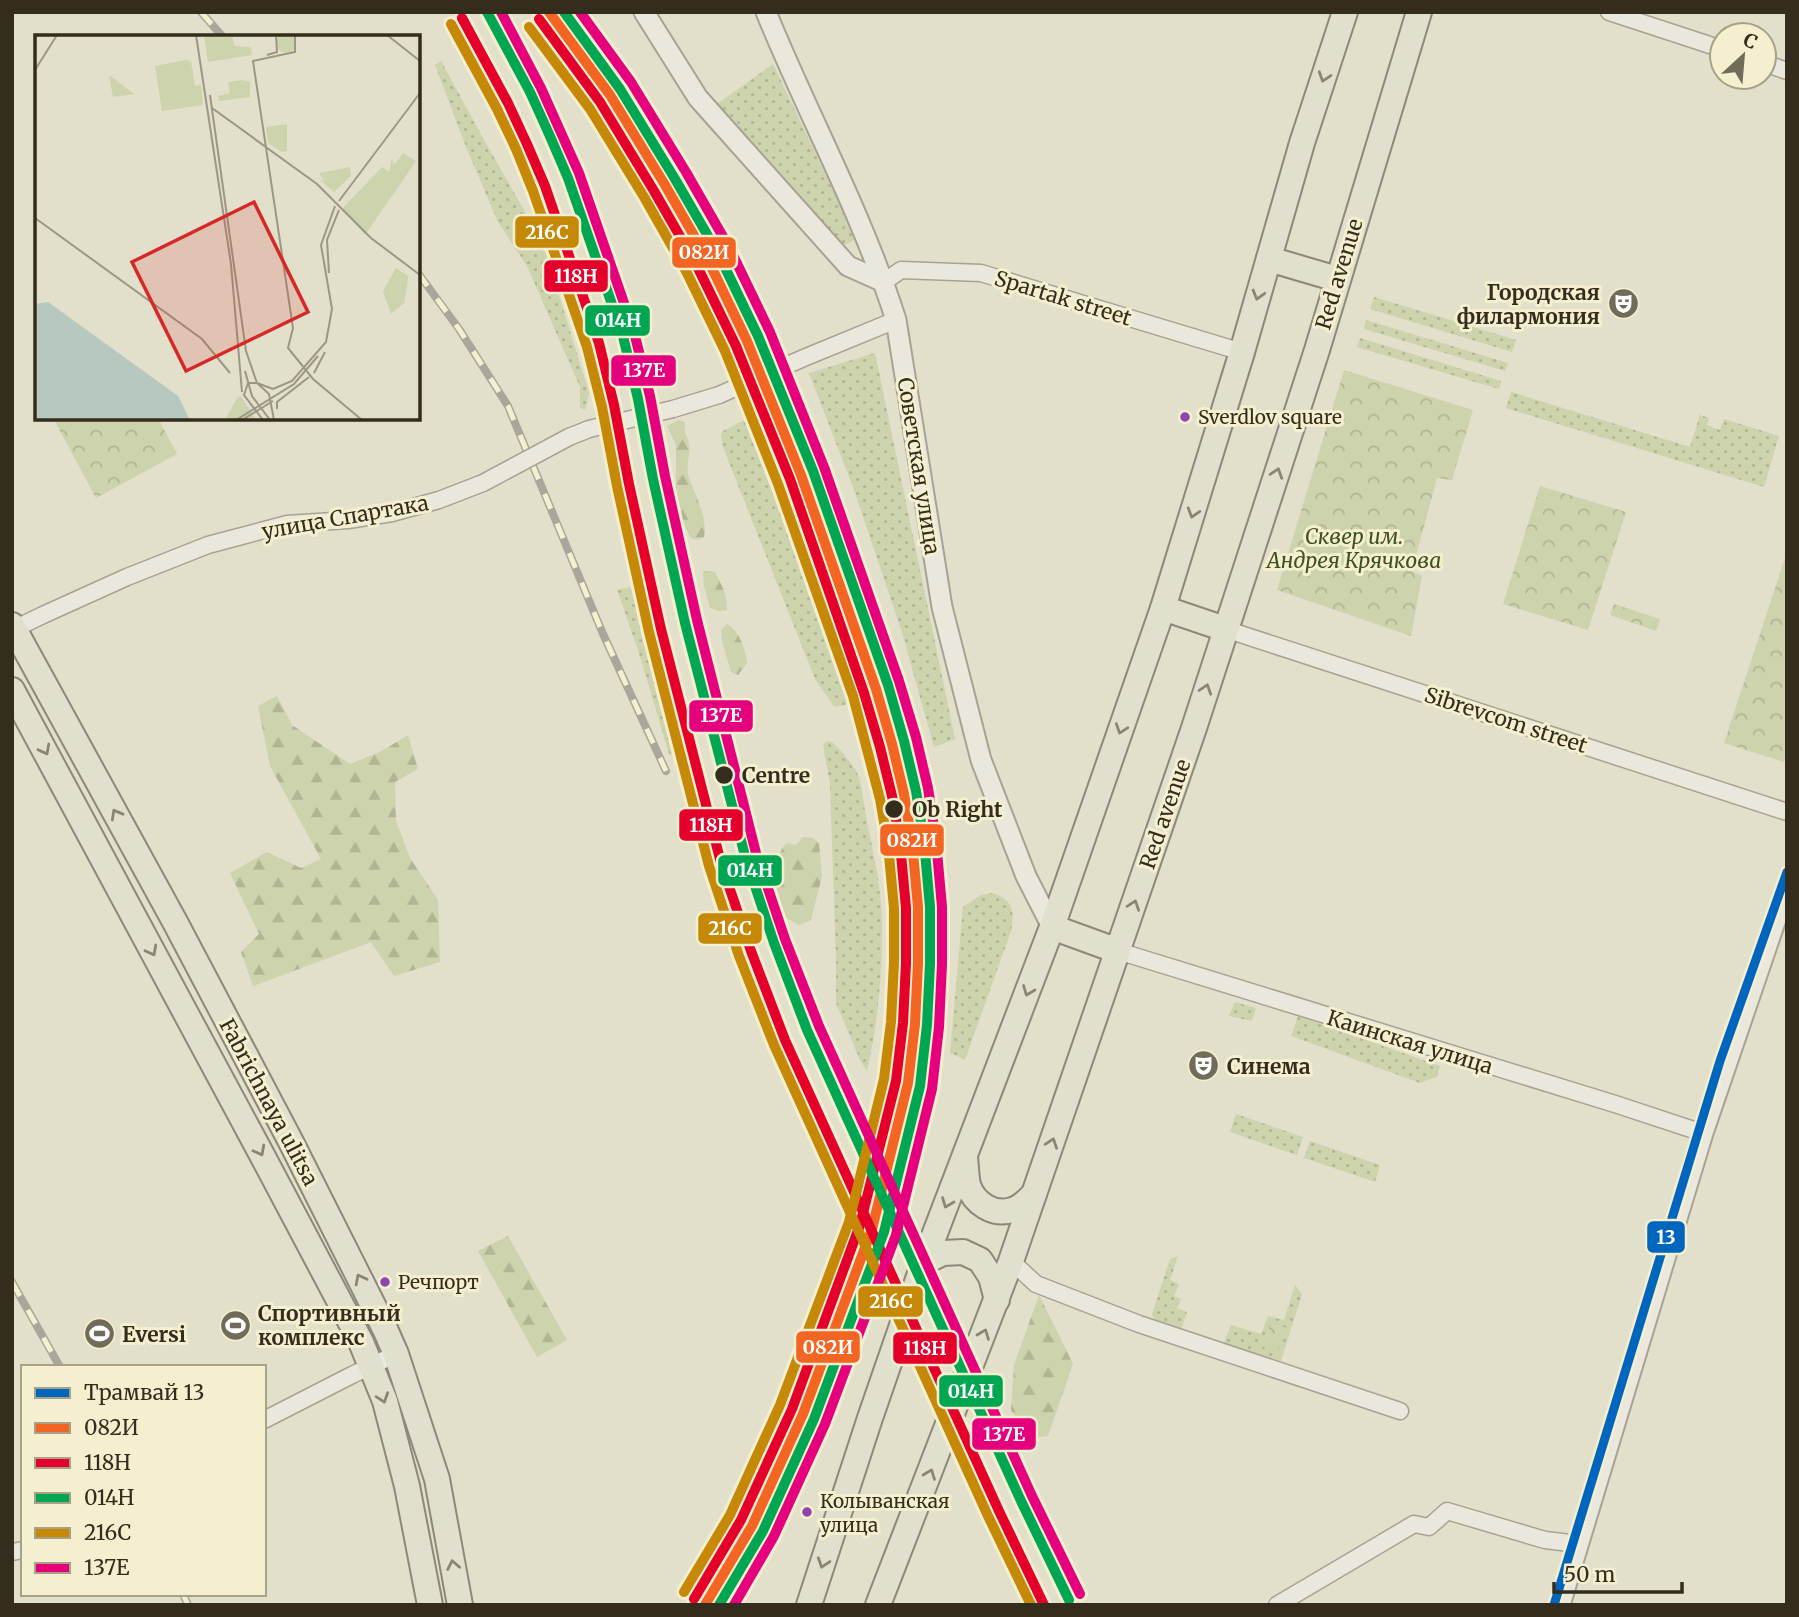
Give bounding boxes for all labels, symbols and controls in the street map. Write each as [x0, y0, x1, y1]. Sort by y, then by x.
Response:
north arrow [1708, 21, 1778, 91]
text: С [1740, 27, 1761, 54]
inset map [35, 35, 420, 420]
one-way arrow [1317, 71, 1332, 83]
line badge: 216С [514, 215, 580, 249]
street label: Red avenue [1309, 215, 1369, 333]
text: 216С [525, 220, 569, 244]
line badge: 082И [671, 236, 737, 269]
text: 082И [679, 240, 730, 264]
line badge: 118Н [543, 259, 609, 293]
text: 118Н [554, 264, 598, 288]
street label: Spartak street [991, 264, 1135, 332]
place label: Городская филармония [1457, 279, 1600, 330]
theatre icon: Городская филармония [1606, 287, 1640, 321]
one-way arrow [1252, 289, 1267, 301]
line badge: 014Н [584, 304, 651, 337]
text: 014Н [594, 308, 642, 332]
line badge: 137Е [610, 354, 677, 387]
text: 137Е [623, 358, 666, 382]
street label: Советская улица [892, 375, 946, 557]
place label: Sverdlov square [1198, 405, 1342, 429]
marker: Sverdlov square [1178, 410, 1192, 424]
one-way arrow [1269, 467, 1283, 480]
street label: улица Спартака [259, 489, 431, 545]
one-way arrow [1186, 507, 1201, 519]
park label: Сквер им. Андрея Крячкова [1265, 523, 1441, 574]
street label: Sibrevcom street [1421, 681, 1591, 759]
one-way arrow [1198, 684, 1213, 696]
line badge: 137Е [688, 699, 754, 733]
text: 137Е [700, 703, 743, 727]
one-way arrow [1115, 722, 1129, 734]
one-way arrow [36, 743, 50, 756]
street label: Red avenue [1134, 755, 1196, 873]
place label: Centre [742, 762, 810, 789]
marker: Centre [713, 764, 735, 786]
place label: Ob Right [912, 796, 1003, 823]
marker: Ob Right [883, 798, 905, 820]
one-way arrow [111, 808, 124, 821]
line badge: 118Н [678, 808, 744, 842]
text: 118Н [689, 813, 733, 837]
line badge: 082И [879, 823, 945, 857]
text: 082И [887, 828, 938, 852]
line badge: 014Н [717, 854, 783, 887]
text: 014Н [726, 858, 774, 882]
one-way arrow [1126, 899, 1140, 911]
line badge: 216С [697, 912, 763, 945]
text: 216С [708, 916, 752, 940]
one-way arrow [144, 944, 158, 956]
one-way arrow [1022, 984, 1036, 996]
street label: Каинская улица [1324, 1004, 1496, 1080]
street label: Fabrichnaya ulitsa [214, 1014, 324, 1190]
theatre icon: Синема [1187, 1049, 1221, 1083]
place label: Синема [1227, 1053, 1311, 1080]
one-way arrow [1044, 1138, 1058, 1150]
one-way arrow [252, 1144, 265, 1156]
one-way arrow [941, 1197, 955, 1209]
line badge: 13 [1646, 1220, 1686, 1254]
text: 13 [1656, 1225, 1676, 1249]
place label: Речпорт [398, 1270, 479, 1294]
one-way arrow [354, 1274, 368, 1286]
marker: Речпорт [378, 1275, 392, 1289]
line badge: 216С [857, 1285, 924, 1318]
text: 216С [869, 1289, 913, 1313]
place label: Спортивный комплекс [258, 1300, 401, 1351]
sports icon: Спортивный комплекс [218, 1308, 252, 1342]
sports icon: Eversi [82, 1317, 116, 1351]
place label: Eversi [122, 1321, 186, 1348]
one-way arrow [975, 1329, 989, 1341]
line badge: 082И [795, 1330, 861, 1364]
line badge: 118Н [892, 1331, 958, 1365]
text: 082И [803, 1335, 854, 1359]
text: 118Н [903, 1336, 947, 1360]
legend [21, 1365, 266, 1596]
line badge: 014Н [938, 1374, 1004, 1408]
text: Трамвай 13 [84, 1379, 205, 1406]
text: 014Н [947, 1379, 995, 1403]
one-way arrow [375, 1392, 389, 1404]
text: 082И [84, 1414, 139, 1441]
line badge: 137Е [971, 1417, 1037, 1451]
text: 137Е [983, 1422, 1026, 1446]
text: 118Н [84, 1449, 131, 1476]
one-way arrow [921, 1469, 935, 1481]
text: 014Н [84, 1484, 134, 1511]
place label: Колыванская улица [820, 1489, 950, 1537]
marker: Колыванская улица [800, 1505, 814, 1519]
text: 216С [84, 1519, 131, 1546]
scale bar [1554, 1550, 1682, 1594]
text: 137Е [84, 1554, 130, 1581]
one-way arrow [817, 1556, 831, 1568]
one-way arrow [446, 1559, 461, 1571]
text: 50 m [1564, 1561, 1615, 1588]

